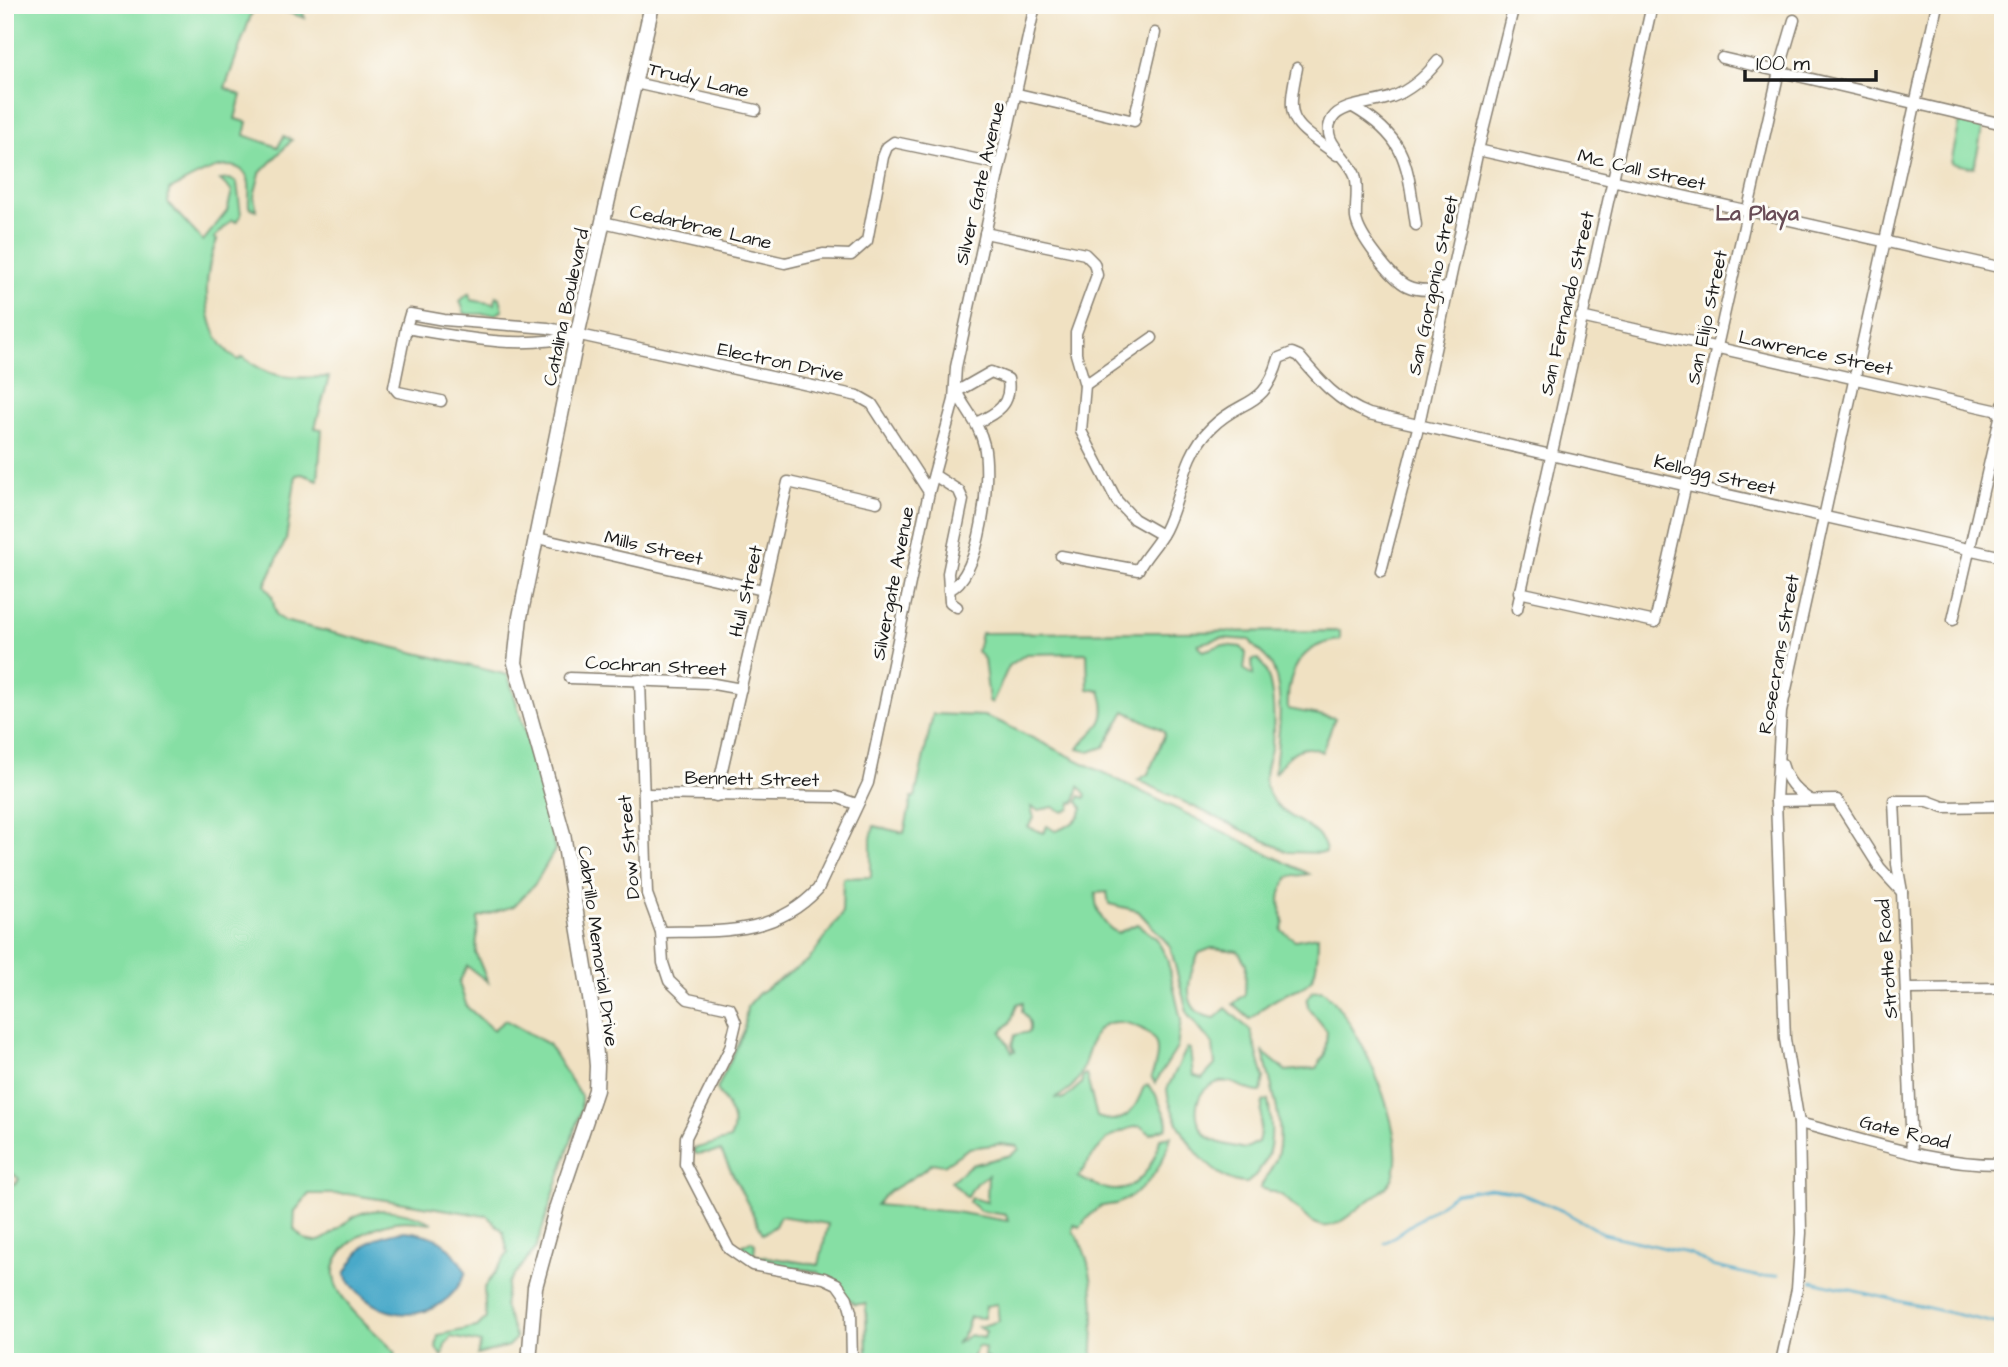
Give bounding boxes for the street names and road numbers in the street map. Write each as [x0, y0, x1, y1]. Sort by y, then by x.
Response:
street label: Trudy Lane [646, 56, 752, 106]
street label: Silver Gate Avenue [949, 99, 1012, 267]
street label: Mc Call Street [1575, 143, 1709, 198]
street label: San Gorgonio Street [1401, 193, 1467, 378]
street label: Cedarbrae Lane [627, 198, 774, 257]
street label: San Fernando Street [1533, 208, 1602, 398]
street label: Catalina Boulevard [537, 226, 596, 388]
street label: San Elijo Street [1680, 248, 1735, 387]
street label: Lawrence Street [1736, 324, 1896, 383]
street label: Electron Drive [715, 336, 846, 389]
street label: Kellogg Street [1651, 448, 1779, 504]
street label: Silvergate Avenue [865, 504, 923, 662]
street label: Mills Street [602, 524, 706, 573]
street label: Hull Street [723, 543, 770, 640]
street label: Rosecrans Street [1752, 572, 1807, 736]
street label: Cochran Street [585, 649, 728, 684]
street label: Bennett Street [684, 765, 820, 794]
street label: Dow Street [611, 793, 648, 900]
street label: Cabrillo Memorial Drive [570, 844, 625, 1048]
street label: Strothe Road [1870, 898, 1905, 1020]
street label: Gate Road [1857, 1108, 1953, 1157]

